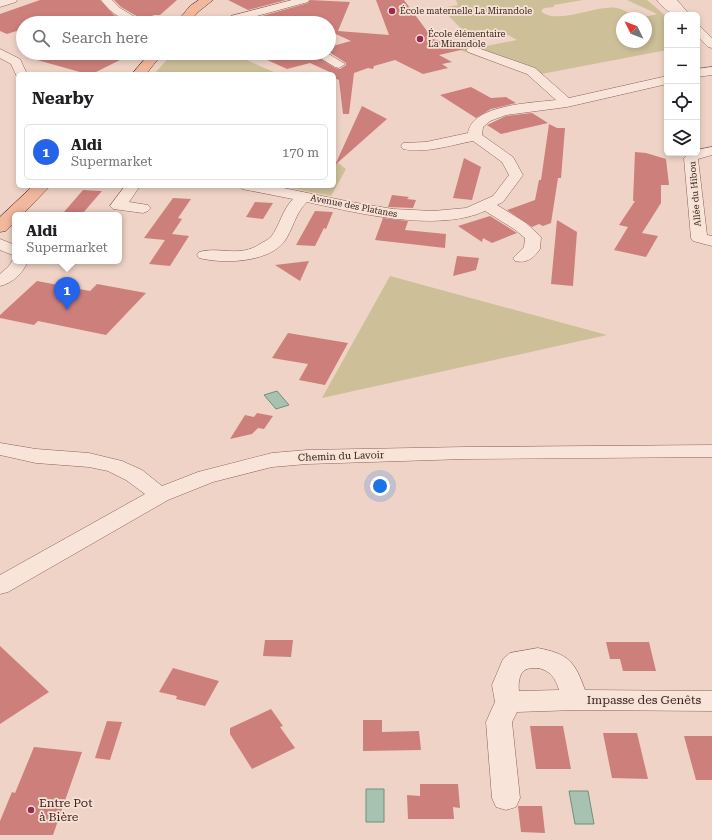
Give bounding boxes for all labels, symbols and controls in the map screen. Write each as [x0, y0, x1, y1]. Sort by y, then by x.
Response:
place label: École maternelle La Mirandole [400, 5, 532, 16]
marker: École maternelle La Mirandole [387, 6, 397, 16]
north arrow [616, 12, 652, 48]
map controls [664, 12, 700, 156]
button: + [664, 12, 700, 48]
search box [16, 16, 336, 60]
icon: search [30, 27, 52, 49]
place label: École élémentaire La Mirandole [428, 28, 506, 49]
text: Search here [62, 29, 148, 47]
marker: École élémentaire La Mirandole [415, 34, 425, 44]
button: − [664, 48, 700, 84]
button: locate [664, 84, 700, 120]
text: Nearby [32, 88, 94, 108]
button: layers [664, 120, 700, 156]
text: Aldi [71, 136, 102, 154]
text: 1 [42, 145, 50, 160]
text: 170 m [282, 145, 319, 160]
text: Supermarket [71, 154, 152, 169]
street label: Allée du Hibou [687, 161, 703, 227]
street label: Avenue des Platanes [310, 193, 398, 219]
popup [12, 212, 122, 264]
text: Aldi [26, 222, 57, 240]
text: Supermarket [26, 240, 108, 255]
pin: 1 [54, 277, 80, 310]
street label: Chemin du Lavoir [298, 449, 384, 463]
your location [370, 476, 390, 496]
street label: Impasse des Genêts [587, 693, 701, 707]
place label: Entre Pot à Bière [39, 796, 93, 824]
marker: Entre Pot à Bière [26, 805, 36, 815]

